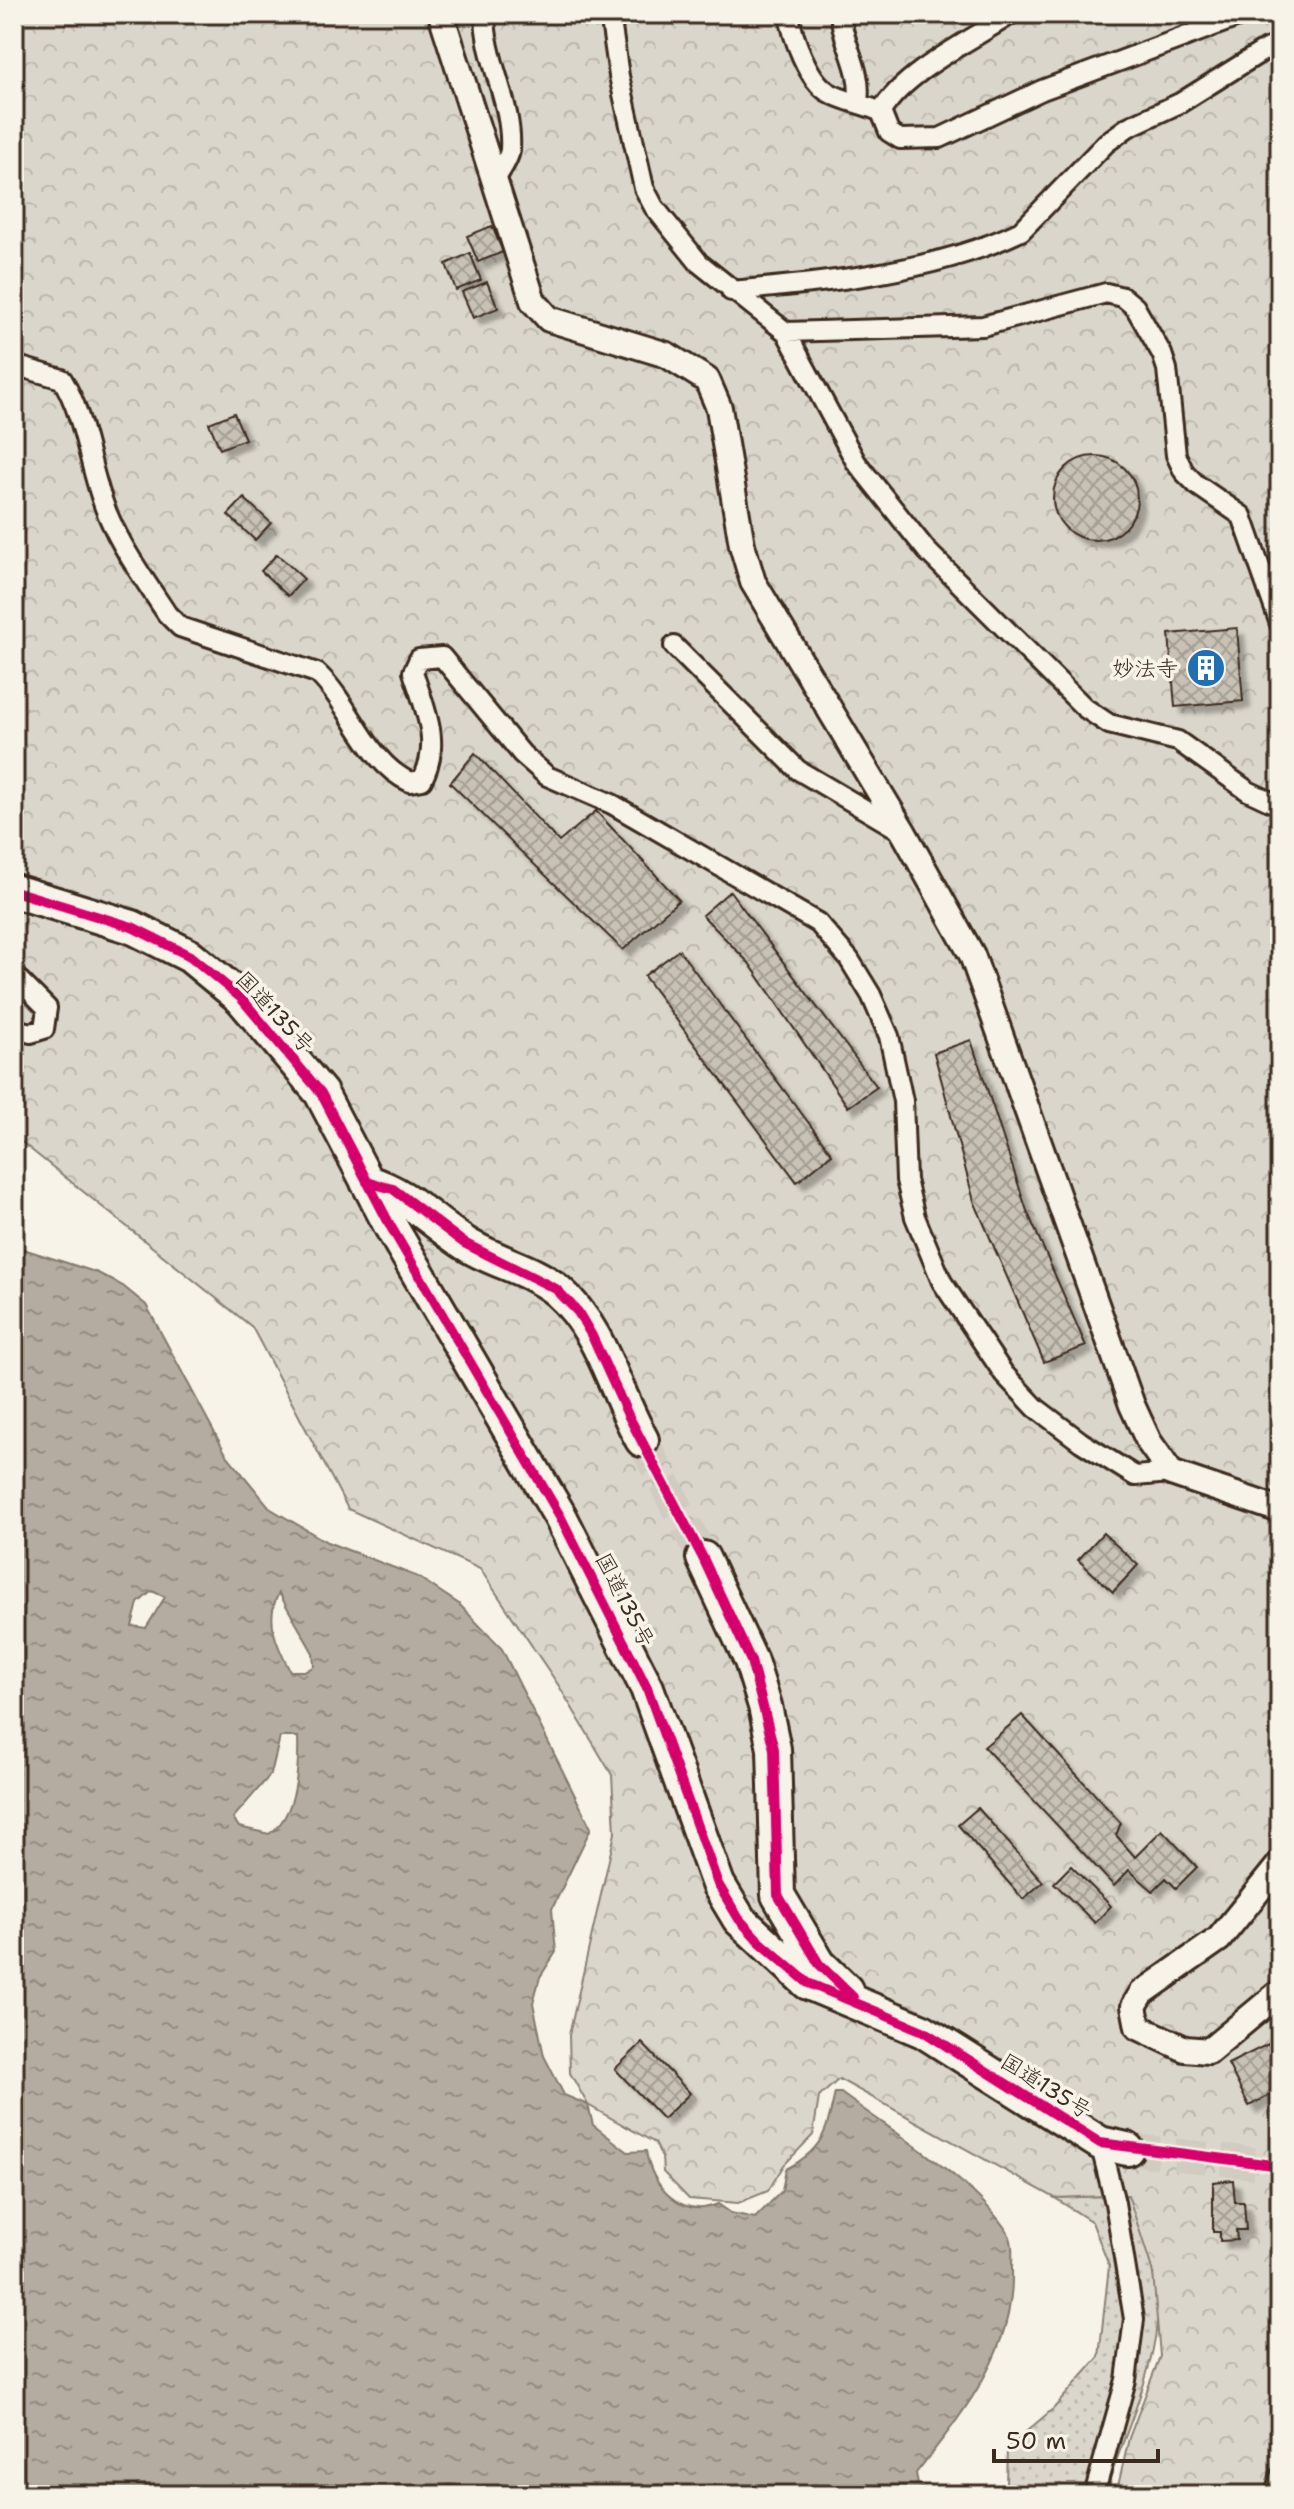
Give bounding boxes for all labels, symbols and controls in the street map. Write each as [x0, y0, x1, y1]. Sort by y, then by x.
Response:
building icon: 妙法寺 [1185, 647, 1227, 689]
place label: 妙法寺 [1112, 654, 1178, 683]
street label: 国道135号 [229, 965, 321, 1059]
street label: 国道135号 [589, 1548, 661, 1652]
street label: 国道135号 [995, 2047, 1097, 2125]
scale bar [994, 2413, 1158, 2463]
text: 50 m [1006, 2425, 1066, 2457]

